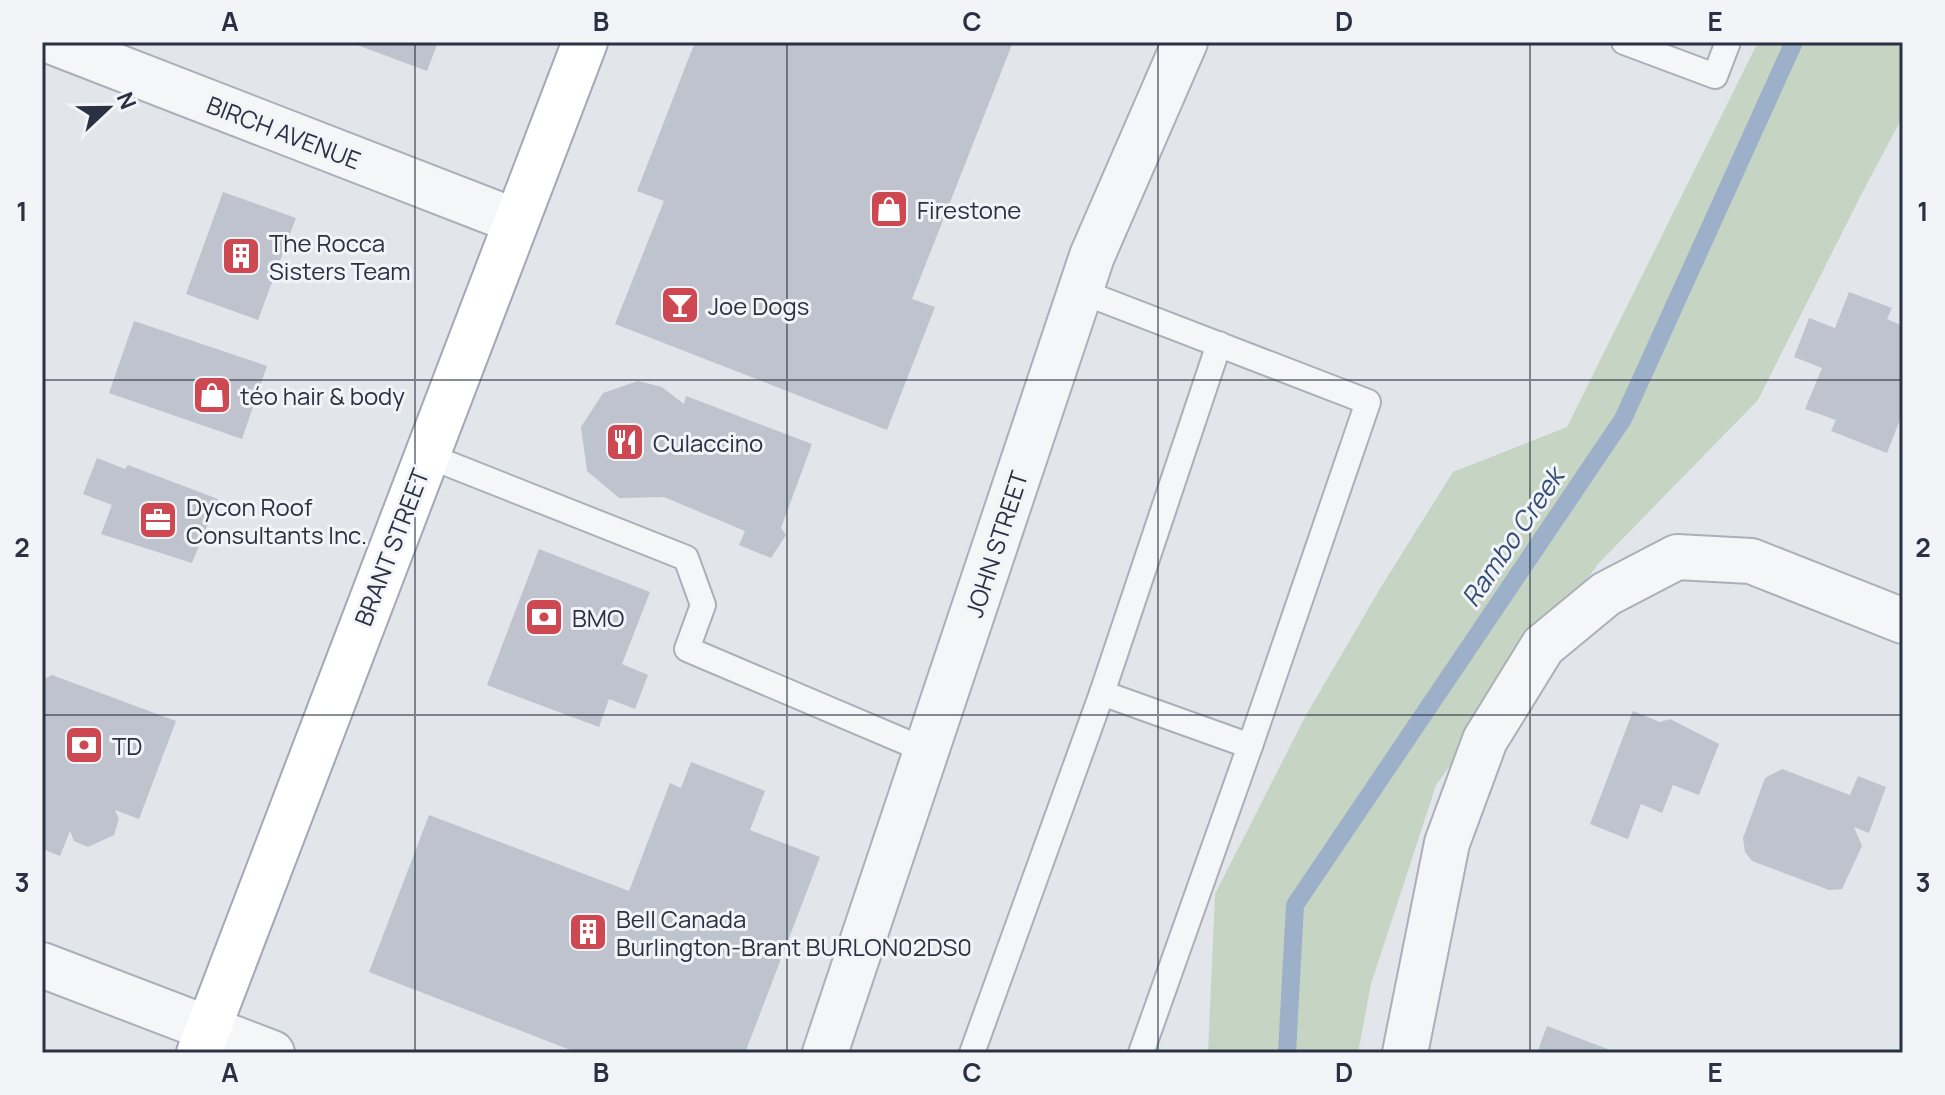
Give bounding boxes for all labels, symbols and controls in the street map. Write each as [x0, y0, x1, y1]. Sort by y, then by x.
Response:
text: A [221, 3, 239, 39]
text: B [593, 3, 609, 39]
text: C [962, 3, 982, 39]
text: D [1335, 3, 1353, 39]
text: E [1707, 3, 1723, 39]
north arrow [68, 68, 148, 148]
text: N [110, 88, 143, 113]
street label: BIRCH AVENUE [202, 88, 366, 176]
shop icon: Firestone [868, 188, 910, 230]
text: 1 [16, 193, 28, 229]
place label: Firestone [917, 193, 1021, 226]
text: 1 [1917, 193, 1929, 229]
place label: The Rocca Sisters Team [269, 226, 411, 287]
building icon: The Rocca Sisters Team [220, 235, 262, 277]
bar icon: Joe Dogs [659, 284, 701, 326]
place label: Joe Dogs [708, 289, 809, 322]
shop icon: téo hair & body [191, 374, 233, 416]
place label: téo hair & body [240, 379, 405, 412]
restaurant icon: Culaccino [604, 421, 646, 463]
place label: Culaccino [653, 426, 763, 459]
water label: Rambo Creek [1452, 457, 1574, 613]
street label: BRANT STREET [346, 463, 436, 630]
street label: JOHN STREET [957, 466, 1035, 621]
place label: Dycon Roof Consultants Inc. [186, 490, 367, 551]
office icon: Dycon Roof Consultants Inc. [137, 499, 179, 541]
text: 2 [14, 529, 30, 565]
text: 2 [1915, 529, 1931, 565]
bank icon: BMO [523, 596, 565, 638]
place label: BMO [572, 601, 624, 634]
bank icon: TD [63, 724, 105, 766]
place label: TD [112, 729, 142, 762]
text: 3 [14, 864, 30, 900]
text: 3 [1915, 864, 1931, 900]
place label: Bell Canada Burlington-Brant BURLON02DS0 [616, 902, 972, 963]
building icon: Bell Canada Burlington-Brant BURLON02DS0 [567, 911, 609, 953]
text: A [221, 1054, 239, 1090]
text: B [593, 1054, 609, 1090]
text: C [962, 1054, 982, 1090]
text: D [1335, 1054, 1353, 1090]
text: E [1707, 1054, 1723, 1090]

